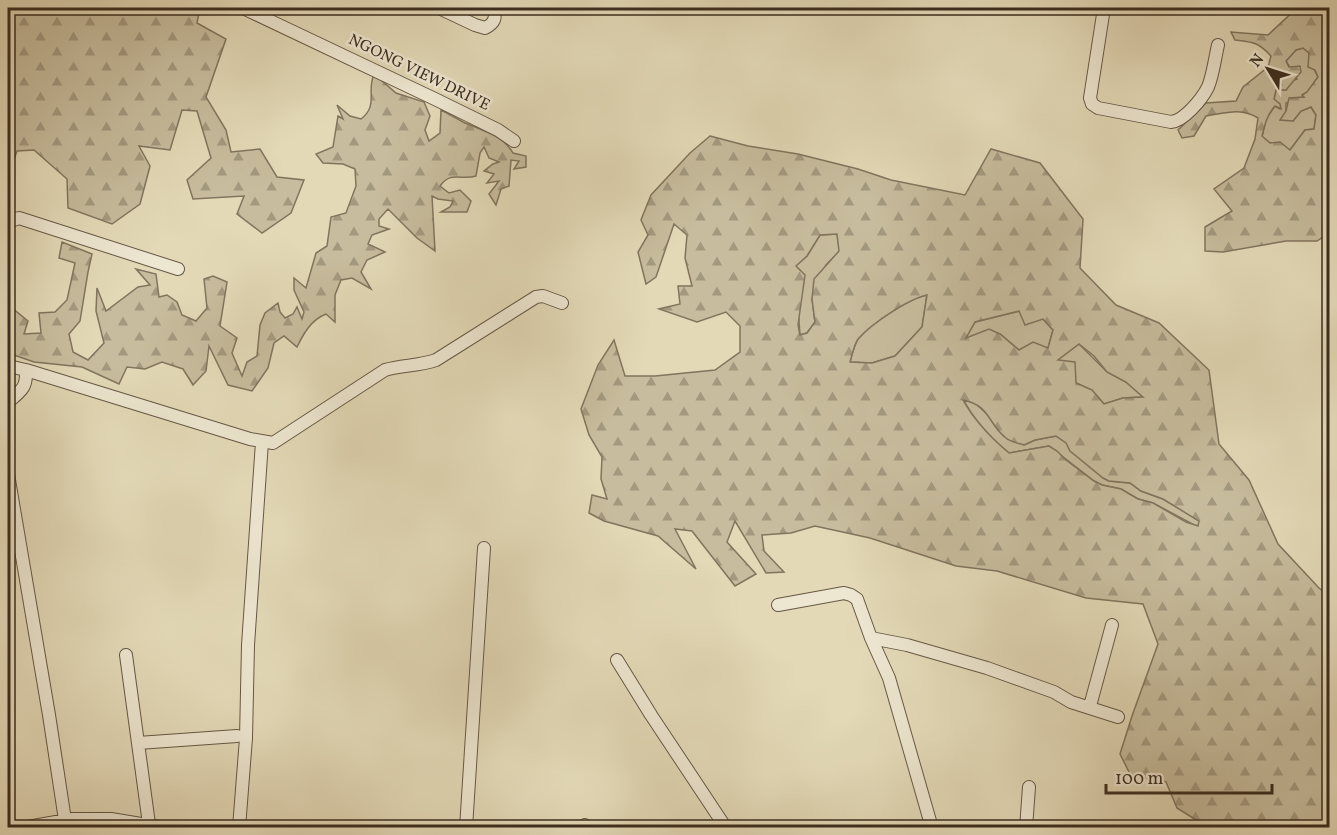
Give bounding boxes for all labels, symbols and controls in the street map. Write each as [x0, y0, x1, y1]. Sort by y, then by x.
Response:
street label: NGONG VIEW DRIVE [345, 29, 493, 117]
north arrow [1238, 39, 1298, 99]
text: N [1246, 49, 1270, 72]
scale bar [1106, 757, 1272, 795]
text: 100 m [1115, 767, 1164, 792]

